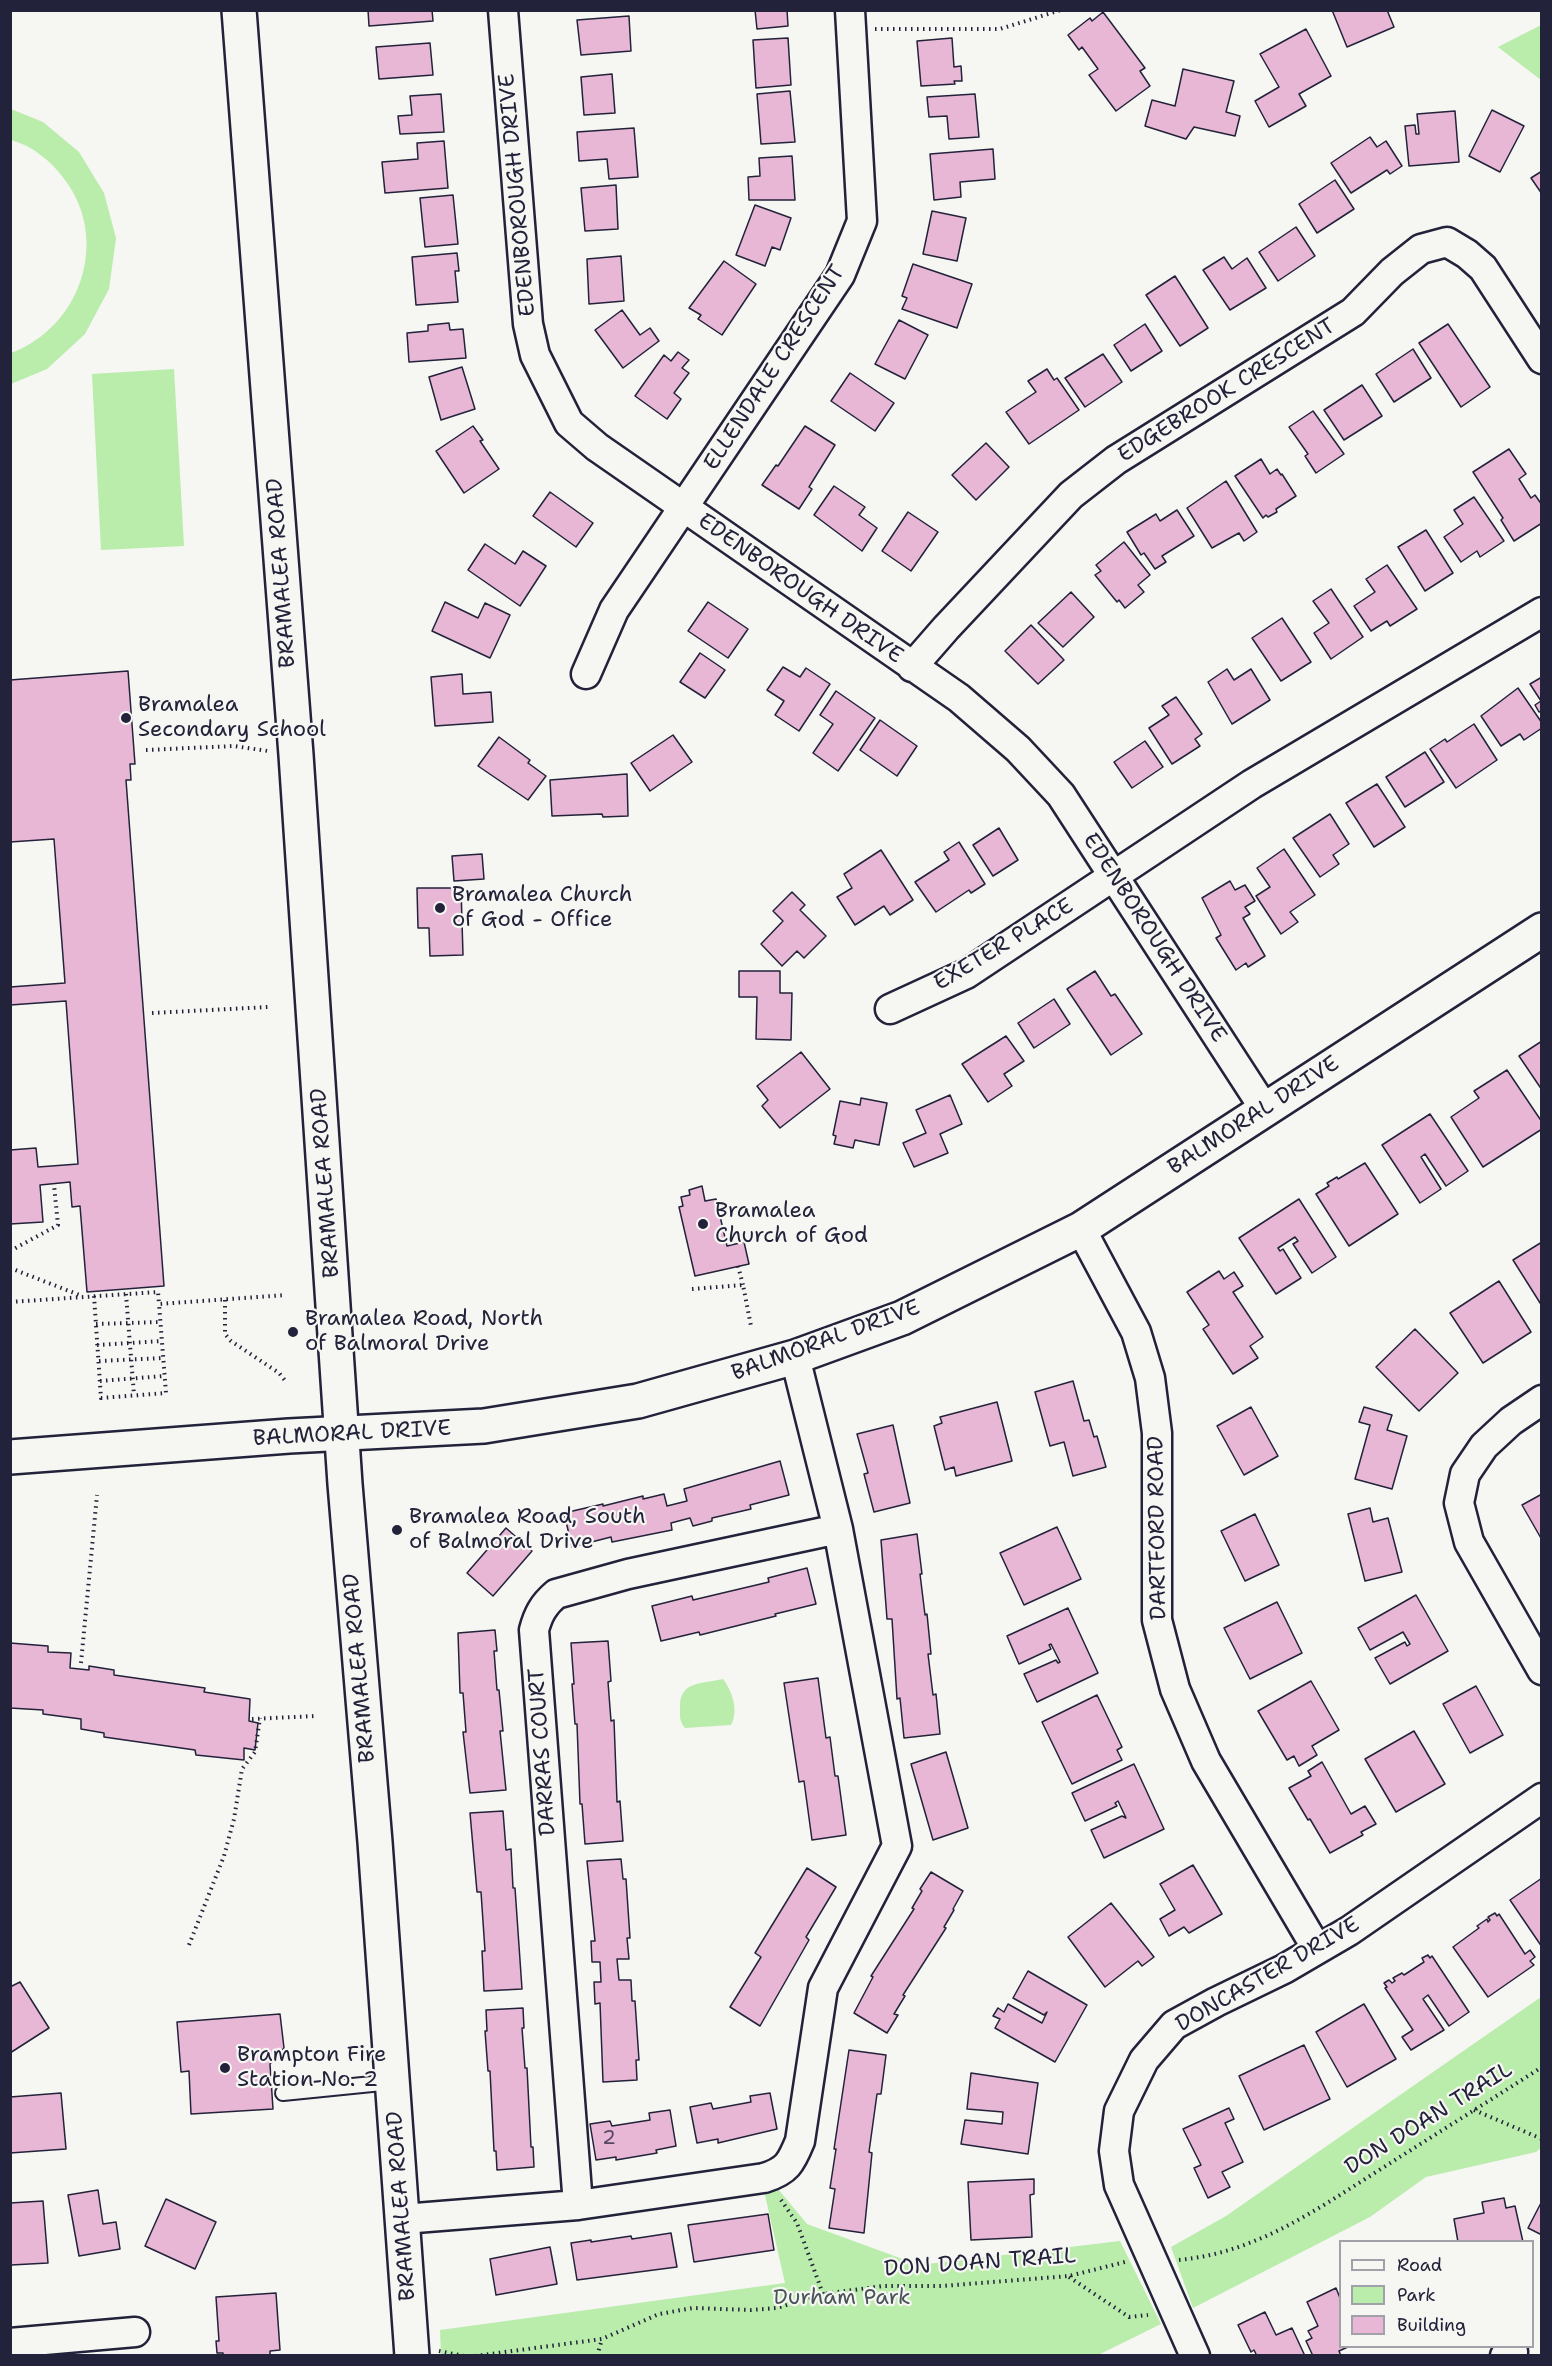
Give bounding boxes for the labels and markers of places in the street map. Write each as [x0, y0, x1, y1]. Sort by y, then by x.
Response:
place label: Bramalea Secondary School [138, 692, 326, 744]
marker: Bramalea Secondary School [119, 711, 133, 725]
place label: Bramalea Church of God - Office [452, 882, 633, 933]
marker: Bramalea Church of God - Office [433, 901, 447, 915]
place label: Bramalea Church of God [715, 1198, 868, 1250]
marker: Bramalea Church of God [696, 1217, 710, 1231]
place label: Bramalea Road, North of Balmoral Drive [305, 1306, 543, 1358]
marker: Bramalea Road, North of Balmoral Drive [286, 1325, 300, 1339]
place label: Bramalea Road, South of Balmoral Drive [409, 1504, 646, 1556]
marker: Bramalea Road, South of Balmoral Drive [390, 1523, 404, 1537]
place label: Brampton Fire Station No. 2 [237, 2042, 386, 2094]
marker: Brampton Fire Station No. 2 [218, 2061, 232, 2075]

